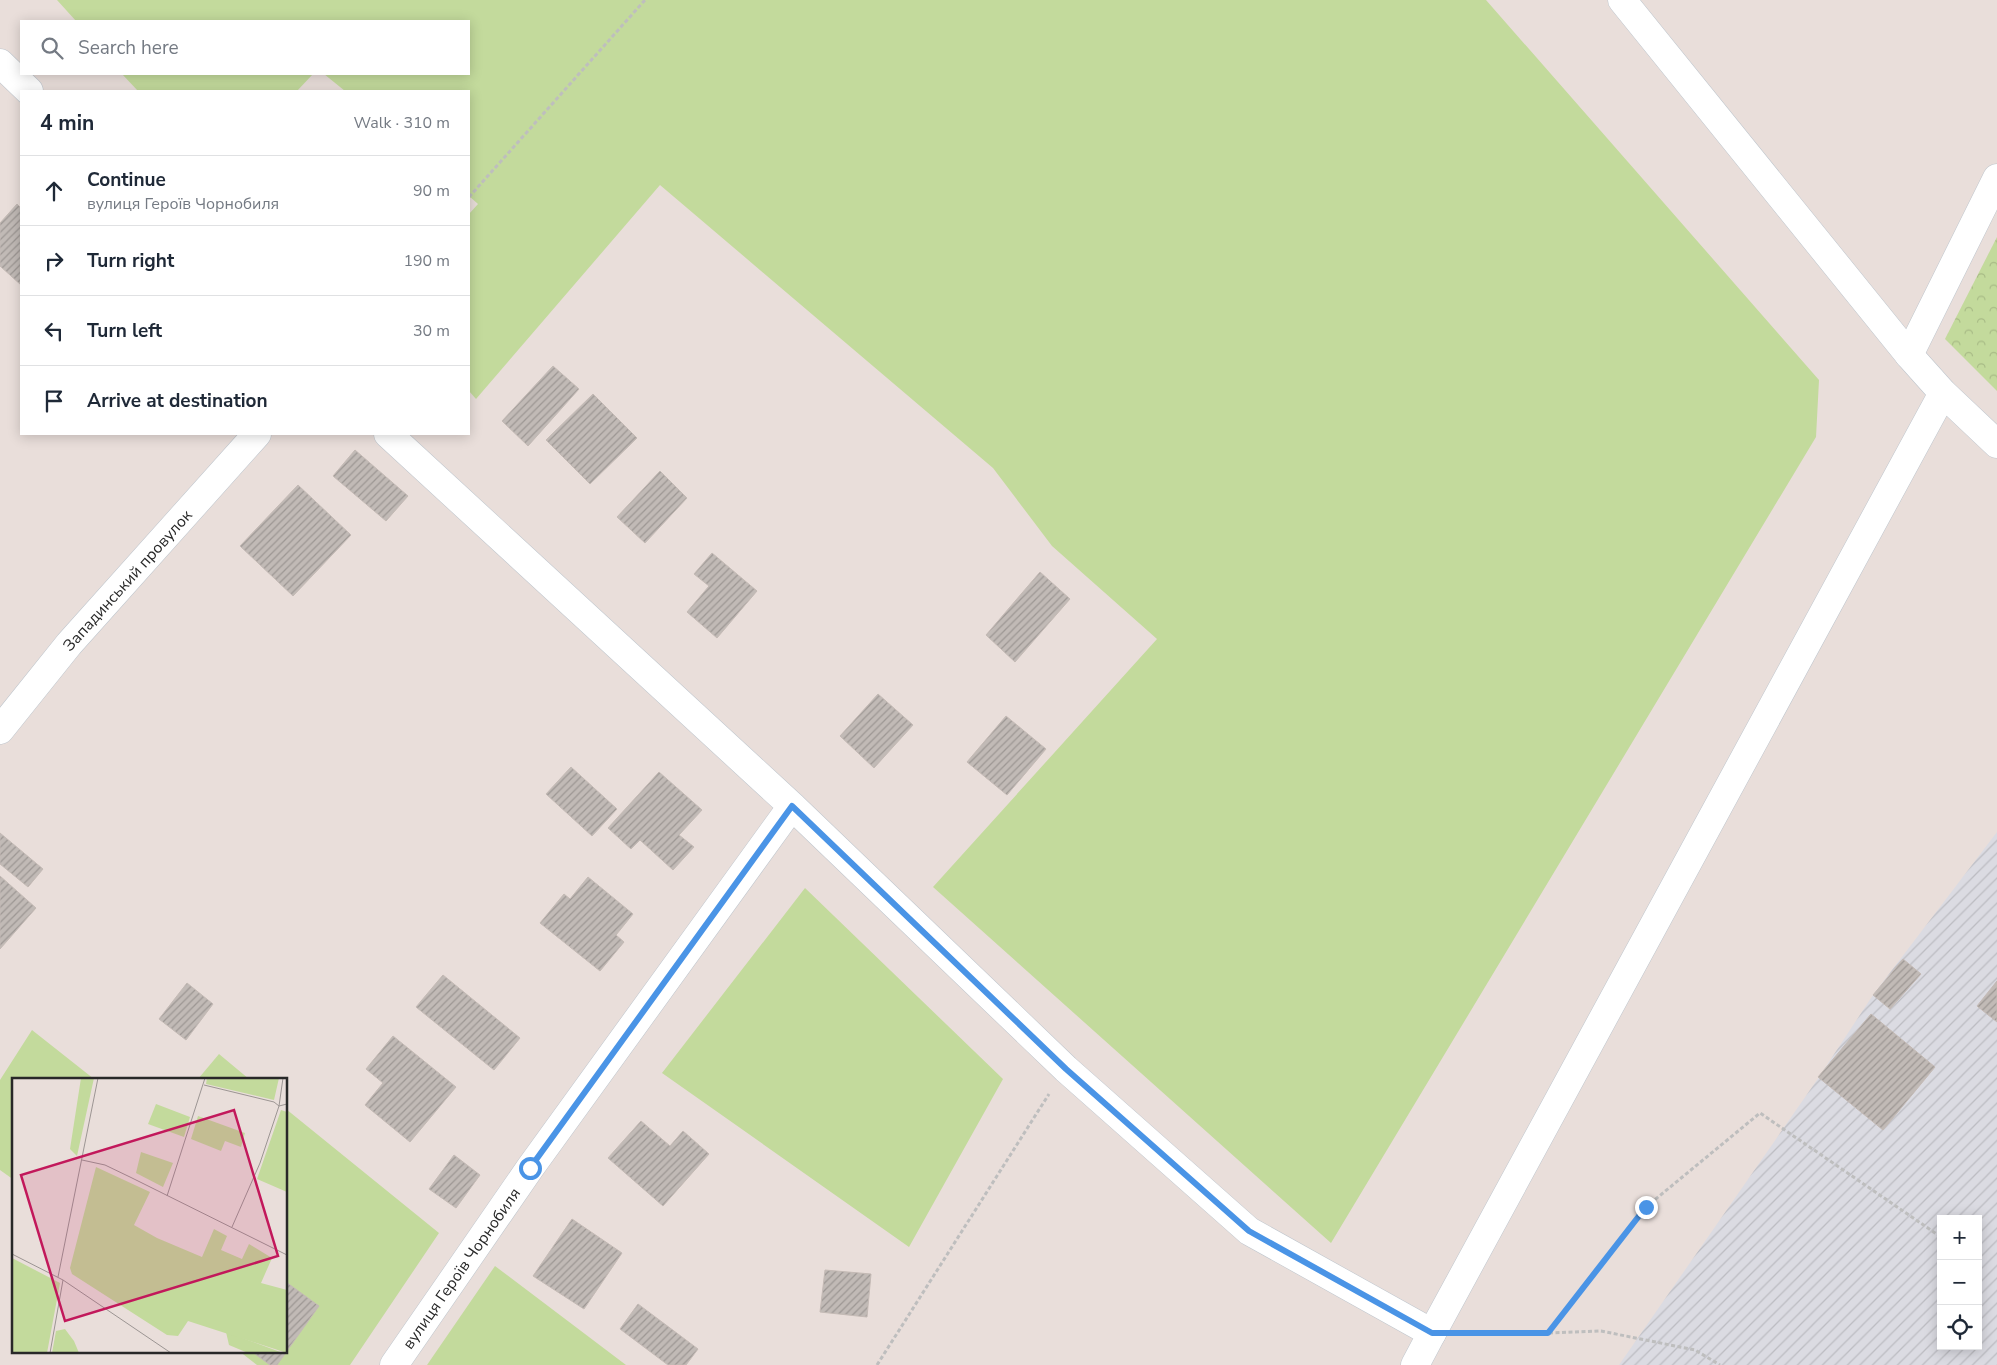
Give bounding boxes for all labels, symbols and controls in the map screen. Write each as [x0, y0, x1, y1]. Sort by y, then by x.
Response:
search box [20, 20, 470, 75]
icon: search [38, 34, 66, 62]
text: Search here [78, 35, 179, 61]
text: 4 min [40, 109, 94, 137]
text: Walk · 310 m [354, 112, 450, 134]
text: Continue [87, 167, 166, 193]
icon: ahead [40, 177, 68, 205]
text: 90 m [413, 180, 450, 202]
text: вулиця Героїв Чорнобиля [87, 193, 279, 215]
icon: right [40, 247, 68, 275]
text: Turn right [87, 248, 174, 274]
text: 190 m [403, 250, 450, 272]
icon: left [40, 317, 68, 345]
text: Turn left [87, 318, 162, 344]
text: 30 m [413, 320, 450, 342]
icon: arrive [40, 387, 68, 415]
text: Arrive at destination [87, 388, 268, 414]
street label: Западинський провулок [58, 505, 198, 656]
inset map [12, 1078, 288, 1352]
route start [519, 1157, 542, 1180]
street label: вулиця Героїв Чорнобиля [398, 1184, 526, 1354]
route end [1635, 1196, 1658, 1219]
map controls [1937, 1215, 1982, 1350]
button: + [1937, 1215, 1982, 1260]
button: − [1937, 1260, 1982, 1305]
button: locate [1937, 1305, 1982, 1350]

